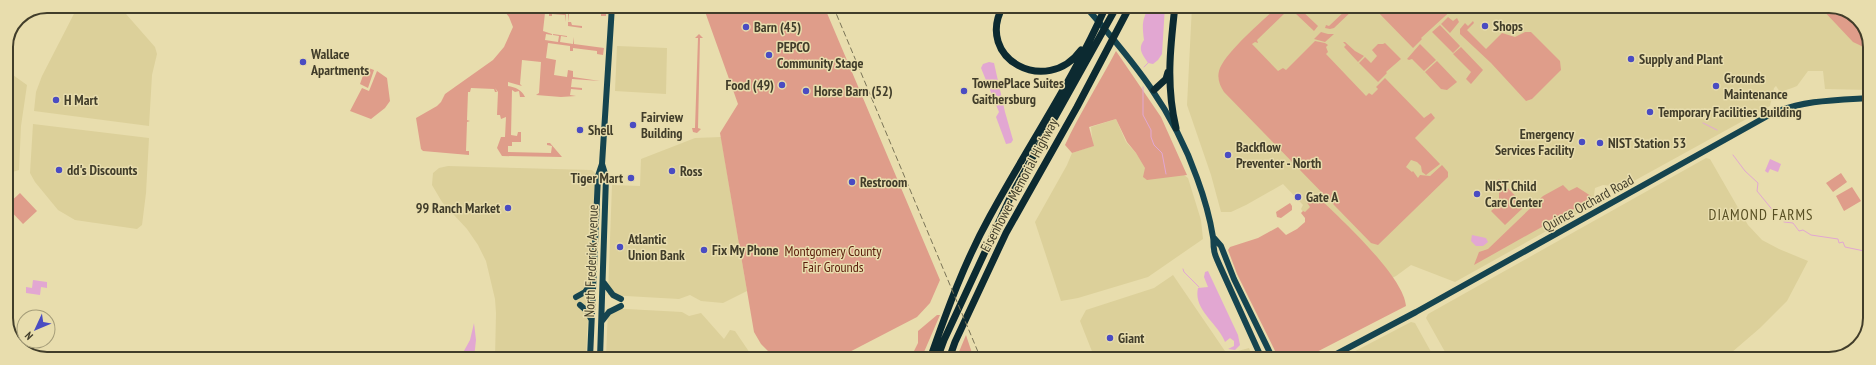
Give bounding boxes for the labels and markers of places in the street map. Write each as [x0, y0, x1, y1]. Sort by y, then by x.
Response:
place label: Shops [1493, 17, 1523, 35]
place label: Barn (45) [754, 18, 801, 36]
marker: Shops [1480, 21, 1490, 31]
marker: Barn (45) [741, 22, 751, 32]
place label: PEPCO Community Stage [777, 38, 864, 72]
place label: Wallace Apartments [310, 45, 369, 79]
marker: PEPCO Community Stage [764, 50, 774, 60]
place label: Supply and Plant [1639, 50, 1723, 68]
marker: Supply and Plant [1626, 54, 1636, 64]
marker: Wallace Apartments [298, 57, 308, 67]
place label: Grounds Maintenance [1724, 69, 1788, 103]
place label: TownePlace Suites Gaithersburg [972, 74, 1064, 108]
place label: Food (49) [725, 76, 774, 94]
marker: Food (49) [777, 80, 787, 90]
marker: Grounds Maintenance [1711, 81, 1721, 91]
place label: Horse Barn (52) [814, 82, 893, 100]
marker: Horse Barn (52) [801, 86, 811, 96]
marker: TownePlace Suites Gaithersburg [959, 86, 969, 96]
place label: H Mart [64, 91, 98, 109]
marker: H Mart [51, 95, 61, 105]
place label: Temporary Facilities Building [1658, 103, 1802, 121]
marker: Temporary Facilities Building [1645, 107, 1655, 117]
place label: Fairview Building [641, 108, 684, 142]
marker: Fairview Building [628, 120, 638, 130]
place label: Shell [588, 121, 614, 139]
marker: Shell [575, 125, 585, 135]
place label: Emergency Services Facility [1495, 125, 1574, 159]
place label: NIST Station 53 [1608, 134, 1686, 152]
marker: Emergency Services Facility [1577, 137, 1587, 147]
place label: Backflow Preventer - North [1236, 138, 1321, 172]
marker: NIST Station 53 [1595, 138, 1605, 148]
marker: Backflow Preventer - North [1223, 150, 1233, 160]
place label: dd's Discounts [67, 161, 137, 179]
place label: Ross [680, 162, 703, 180]
marker: dd's Discounts [54, 165, 64, 175]
marker: Ross [667, 166, 677, 176]
place label: Tiger Mart [570, 169, 623, 187]
marker: Tiger Mart [626, 173, 636, 183]
place label: Restroom [860, 173, 907, 191]
marker: Restroom [847, 177, 857, 187]
place label: NIST Child Care Center [1485, 177, 1543, 211]
place label: Gate A [1306, 188, 1339, 206]
marker: NIST Child Care Center [1472, 189, 1482, 199]
marker: Gate A [1293, 192, 1303, 202]
place label: 99 Ranch Market [416, 199, 500, 217]
marker: 99 Ranch Market [503, 203, 513, 213]
place label: Atlantic Union Bank [627, 230, 685, 264]
place label: Fix My Phone [712, 241, 779, 259]
marker: Atlantic Union Bank [615, 242, 625, 252]
marker: Fix My Phone [699, 245, 709, 255]
place label: Giant [1118, 329, 1144, 347]
marker: Giant [1105, 333, 1115, 343]

